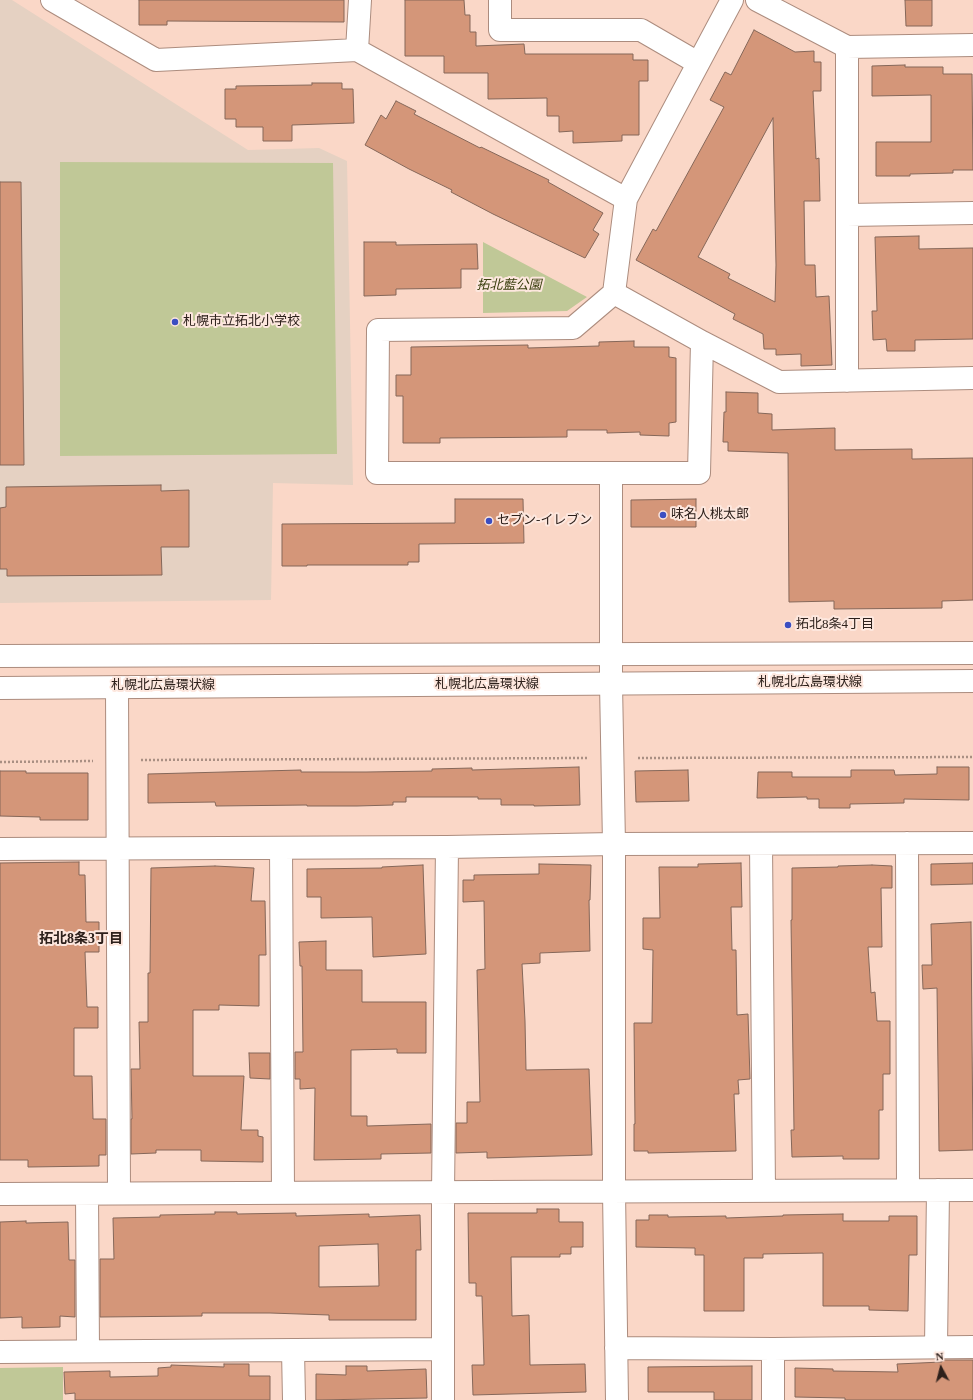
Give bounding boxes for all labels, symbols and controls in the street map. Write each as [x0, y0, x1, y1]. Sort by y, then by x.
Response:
park label: 拓北藍公園 [477, 278, 541, 294]
place label: 札幌市立拓北小学校 [183, 314, 300, 330]
marker: 札幌市立拓北小学校 [170, 317, 180, 327]
place label: 味名人桃太郎 [671, 507, 749, 523]
marker: 味名人桃太郎 [658, 510, 668, 520]
place label: セブン-イレブン [497, 513, 592, 529]
marker: セブン-イレブン [484, 516, 494, 526]
place label: 拓北8条4丁目 [796, 617, 874, 633]
marker: 拓北8条4丁目 [783, 620, 793, 630]
street label: 札幌北広島環状線 [758, 675, 862, 691]
street label: 札幌北広島環状線 [435, 677, 539, 693]
street label: 札幌北広島環状線 [111, 678, 215, 694]
district label: 拓北8条3丁目 [39, 931, 123, 947]
north arrow [921, 1348, 961, 1388]
text: N [935, 1350, 944, 1363]

